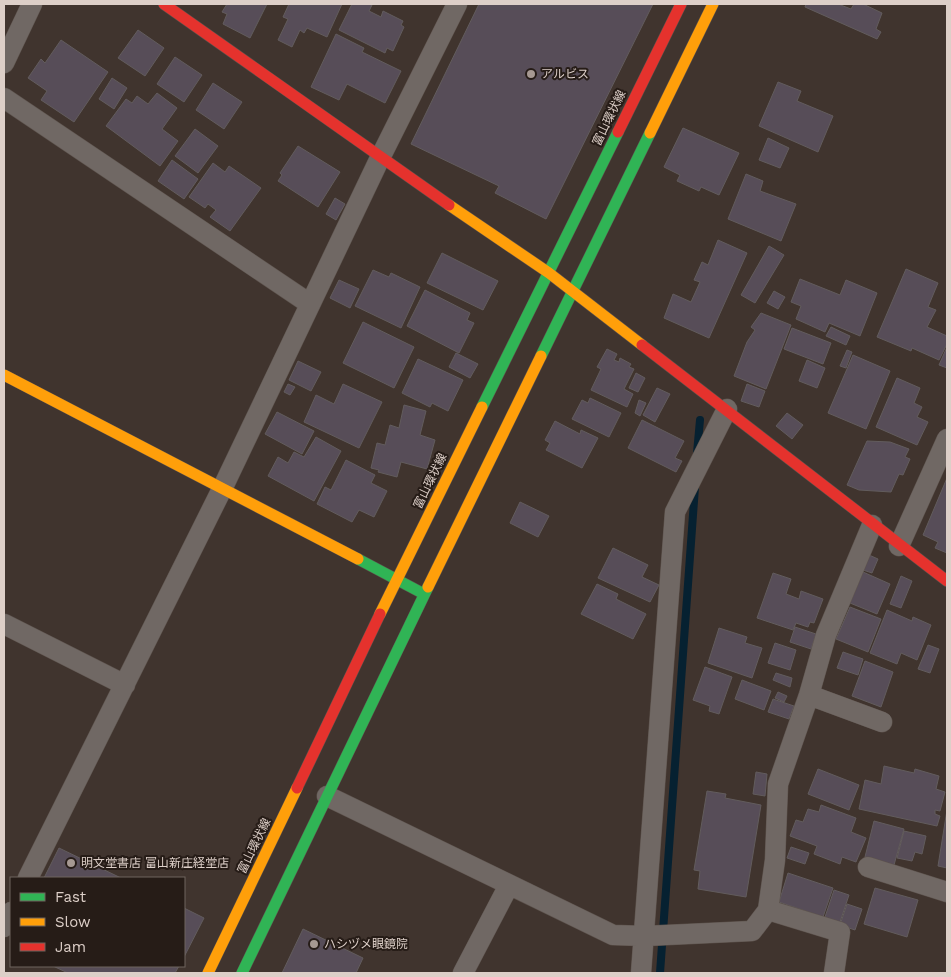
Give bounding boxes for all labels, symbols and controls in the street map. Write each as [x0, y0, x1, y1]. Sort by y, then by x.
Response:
place label: アルビス [541, 67, 589, 81]
marker: アルビス [525, 68, 537, 80]
street label: 富山環状線 [590, 88, 628, 148]
street label: 富山環状線 [411, 451, 449, 511]
street label: 富山環状線 [235, 816, 273, 876]
place label: 明文堂書店 富山新庄経堂店 [81, 856, 229, 870]
marker: 明文堂書店 富山新庄経堂店 [65, 857, 77, 869]
legend [10, 877, 185, 967]
text: Fast [55, 888, 87, 906]
text: Slow [55, 913, 91, 931]
place label: ハシヅメ眼鏡院 [324, 937, 408, 951]
text: Jam [55, 938, 86, 956]
marker: ハシヅメ眼鏡院 [308, 938, 320, 950]

